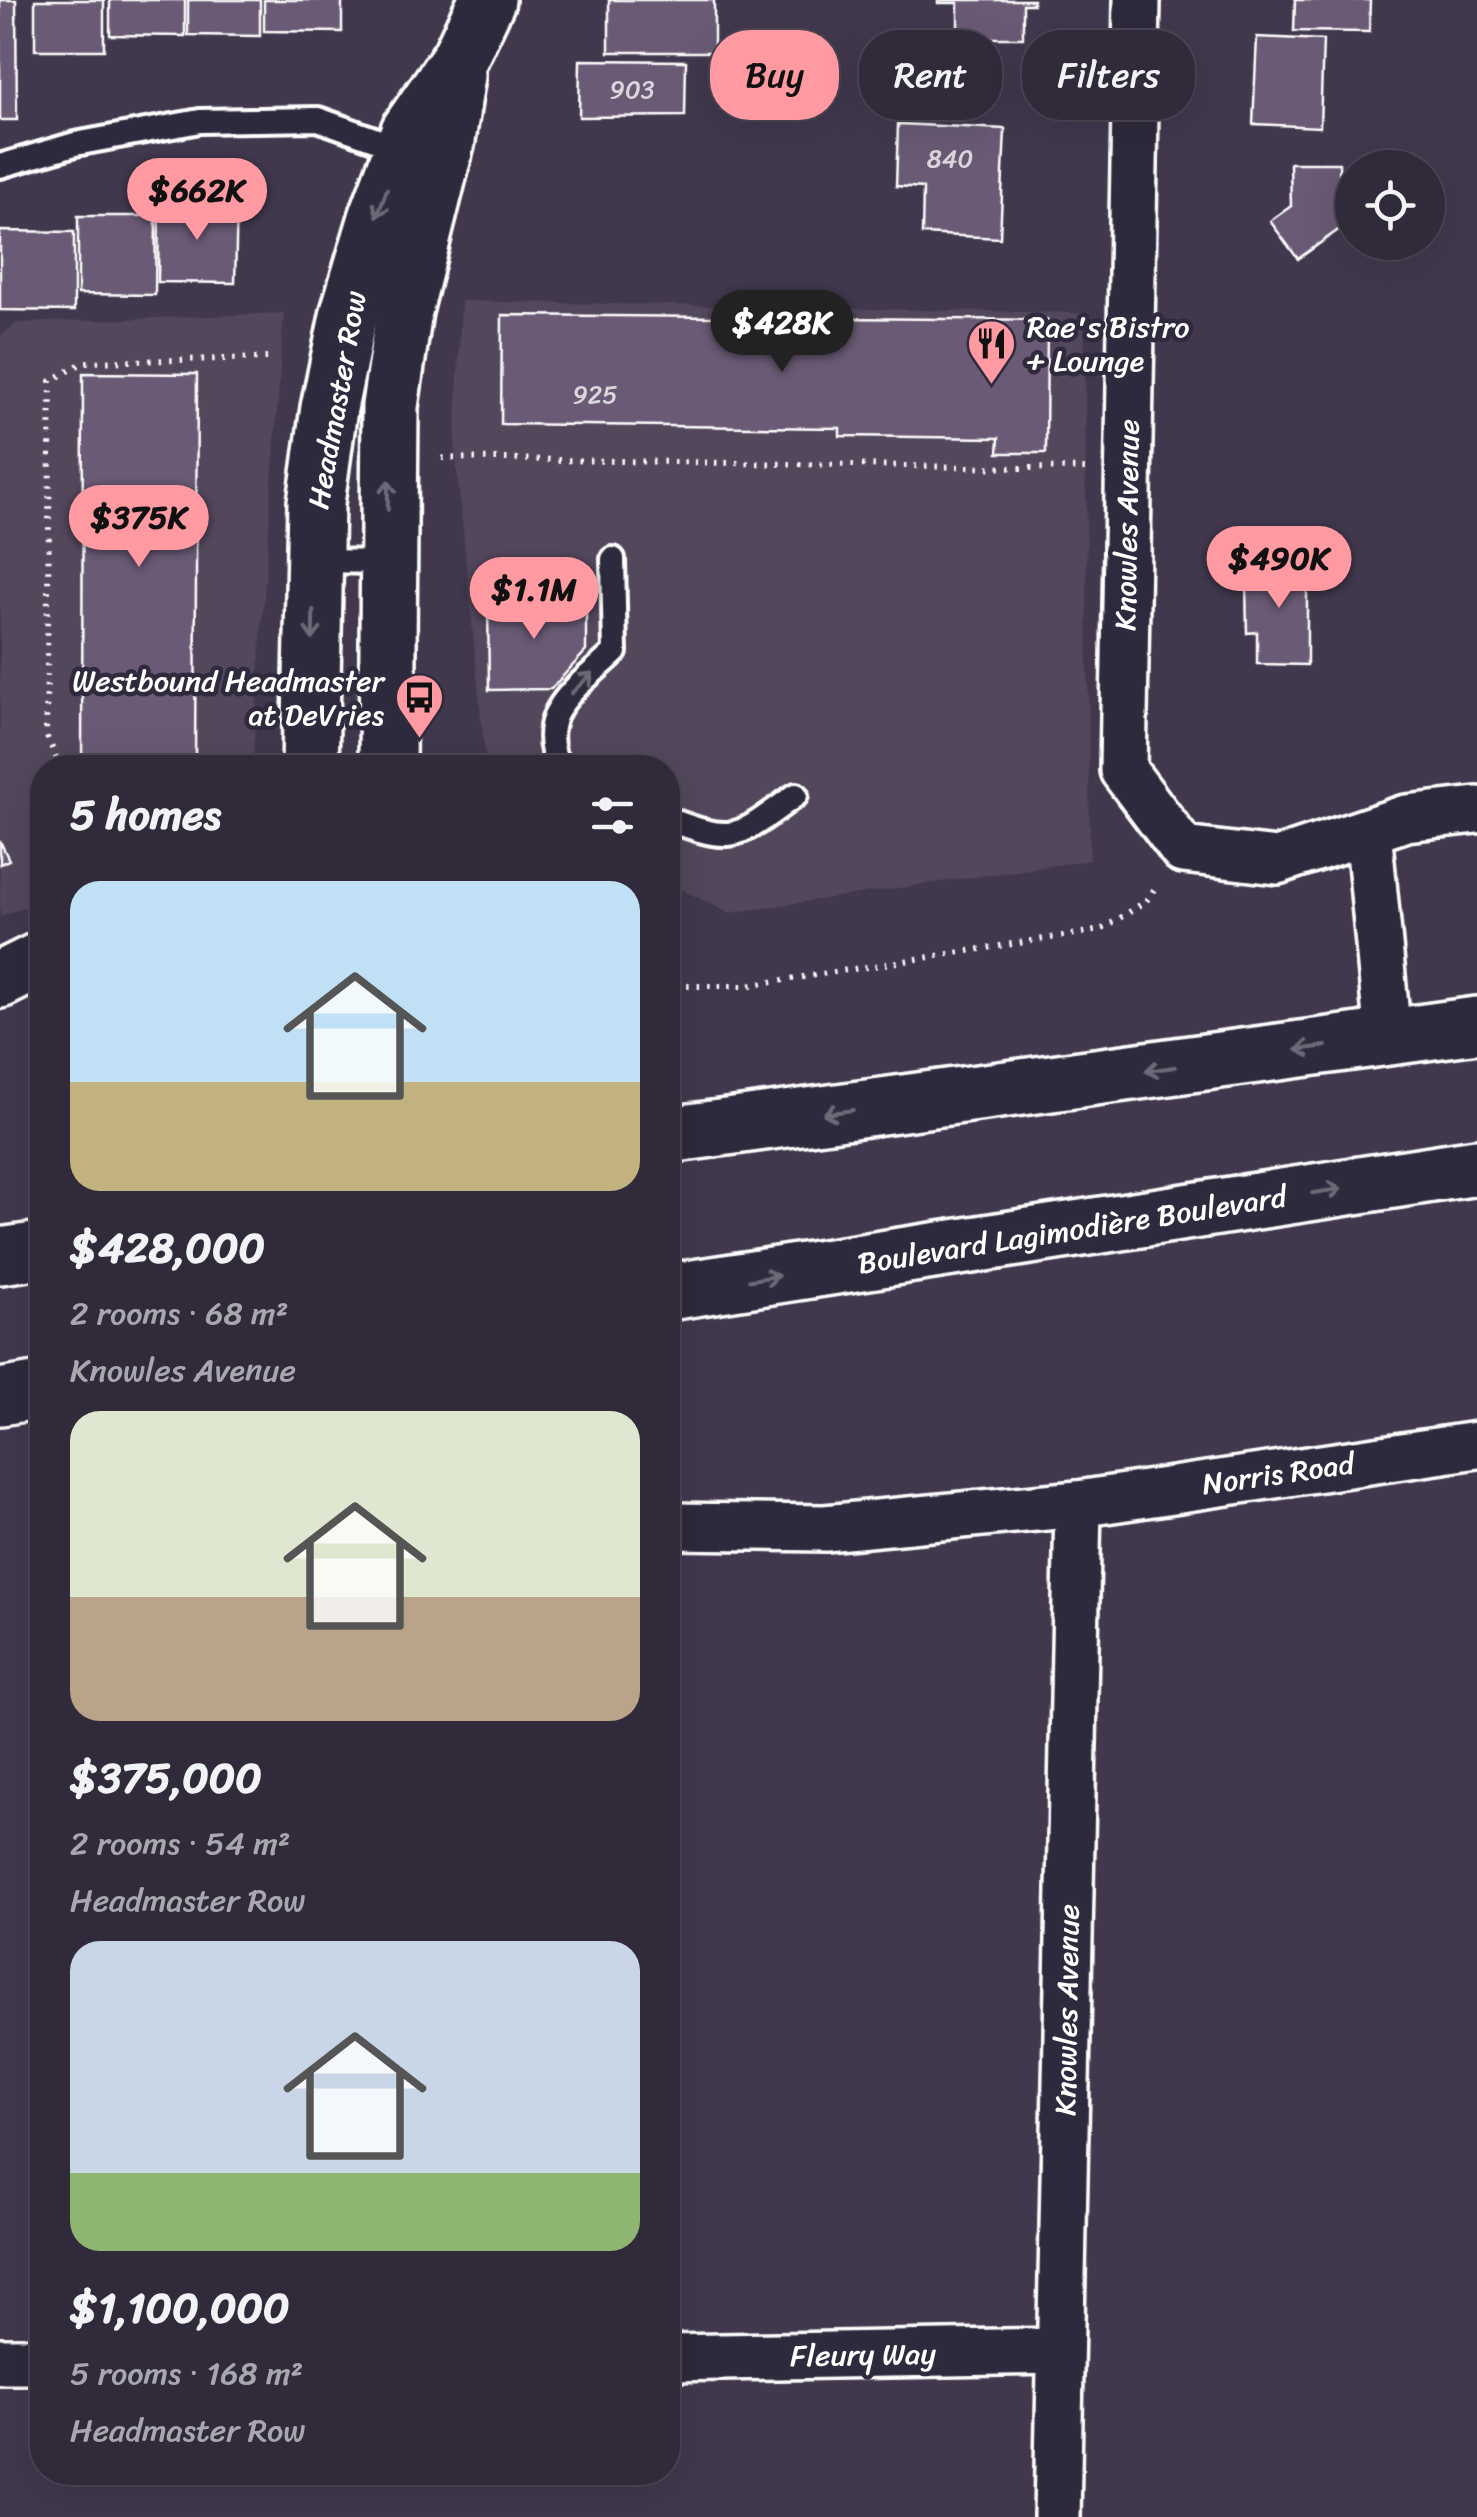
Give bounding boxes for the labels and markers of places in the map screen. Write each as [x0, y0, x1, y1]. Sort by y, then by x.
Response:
pin: $662K [127, 158, 267, 243]
pin: $428K [712, 290, 852, 375]
place label: Rae's Bistro + Lounge [1026, 300, 1189, 388]
restaurant icon: Rae's Bistro + Lounge [966, 318, 1018, 386]
pin: $375K [69, 485, 209, 570]
pin: $490K [1209, 526, 1349, 611]
pin: $1.1M [464, 557, 604, 642]
place label: Westbound Headmaster at DeVries [72, 654, 386, 742]
bus stop icon: Westbound Headmaster at DeVries [393, 672, 445, 740]

